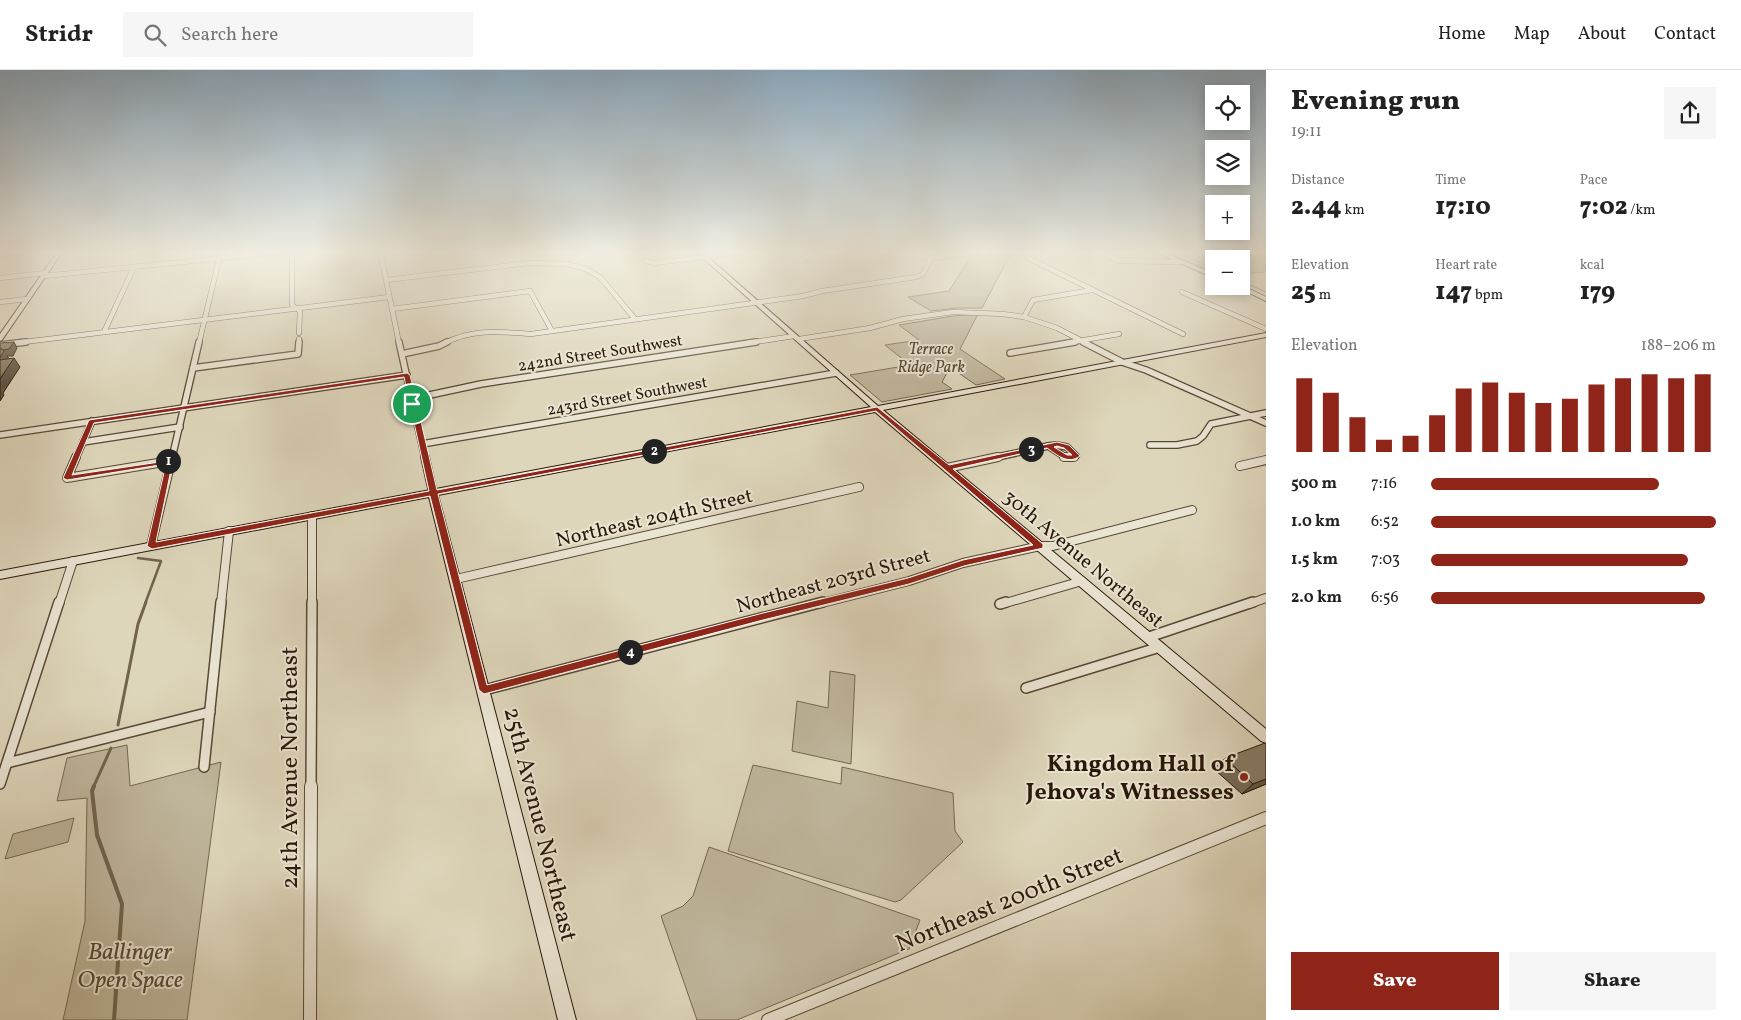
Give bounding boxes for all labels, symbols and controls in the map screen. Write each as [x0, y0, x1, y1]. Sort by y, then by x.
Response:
search box [123, 12, 473, 57]
text: Stridr [25, 18, 93, 52]
icon: search [141, 21, 169, 49]
text: Search here [181, 22, 278, 48]
text: Home [1438, 22, 1486, 47]
text: Map [1514, 22, 1550, 47]
text: About [1578, 22, 1626, 47]
text: Contact [1654, 22, 1716, 47]
text: Evening run [1291, 82, 1460, 121]
map controls [1205, 85, 1250, 295]
button: locate [1205, 85, 1250, 130]
button: share [1664, 87, 1716, 139]
text: 19:11 [1291, 121, 1322, 143]
button: layers [1205, 140, 1250, 185]
text: Distance [1291, 171, 1345, 190]
text: Time [1435, 171, 1466, 190]
text: Pace [1580, 171, 1608, 190]
text: 2.44 [1291, 190, 1342, 225]
text: 17:10 [1435, 190, 1491, 225]
text: 7:02 [1580, 190, 1627, 225]
button: + [1205, 195, 1250, 240]
text: km [1342, 201, 1365, 220]
text: /km [1627, 201, 1655, 220]
button: − [1205, 250, 1250, 295]
text: Elevation [1291, 256, 1349, 275]
text: Heart rate [1435, 256, 1497, 275]
text: kcal [1580, 256, 1605, 275]
text: 25 [1291, 275, 1316, 310]
text: 147 [1435, 275, 1472, 310]
text: 179 [1580, 275, 1615, 310]
text: m [1316, 286, 1331, 305]
text: bpm [1472, 286, 1503, 305]
street label: 242nd Street Southwest [516, 330, 685, 378]
text: Elevation [1291, 335, 1358, 357]
text: 188–206 m [1641, 335, 1716, 357]
park label: Terrace Ridge Park [897, 339, 965, 379]
street label: 243rd Street Southwest [545, 372, 710, 422]
pin [391, 383, 433, 425]
icon: arrive [398, 390, 426, 418]
pin: 3 [1018, 436, 1044, 462]
pin: 2 [642, 438, 666, 464]
text: 3 [1028, 440, 1035, 459]
text: 2 [651, 442, 658, 461]
pin: 1 [156, 448, 180, 474]
text: 1 [166, 452, 171, 471]
text: 500 m [1291, 473, 1337, 495]
text: 7:16 [1371, 473, 1397, 495]
street label: Northeast 204th Street [553, 483, 756, 555]
street label: 30th Avenue Northeast [996, 484, 1169, 635]
text: 1.0 km [1291, 511, 1340, 533]
text: 6:52 [1371, 511, 1399, 533]
street label: Northeast 203rd Street [733, 543, 934, 621]
text: 1.5 km [1291, 549, 1338, 571]
text: 7:03 [1371, 549, 1400, 571]
text: 2.0 km [1291, 587, 1342, 609]
text: 6:56 [1371, 587, 1399, 609]
pin: 4 [618, 640, 642, 664]
text: 4 [626, 643, 635, 662]
street label: 24th Avenue Northeast [274, 647, 308, 889]
street label: 25th Avenue Northeast [493, 704, 585, 945]
place label: Kingdom Hall of Jehova's Witnesses [1025, 748, 1237, 810]
marker: Kingdom Hall of Jehova's Witnesses [1238, 771, 1250, 783]
street label: Northeast 200th Street [891, 840, 1129, 962]
park label: Ballinger Open Space [77, 936, 183, 998]
button: Save [1291, 952, 1499, 1010]
button: Share [1509, 952, 1716, 1010]

